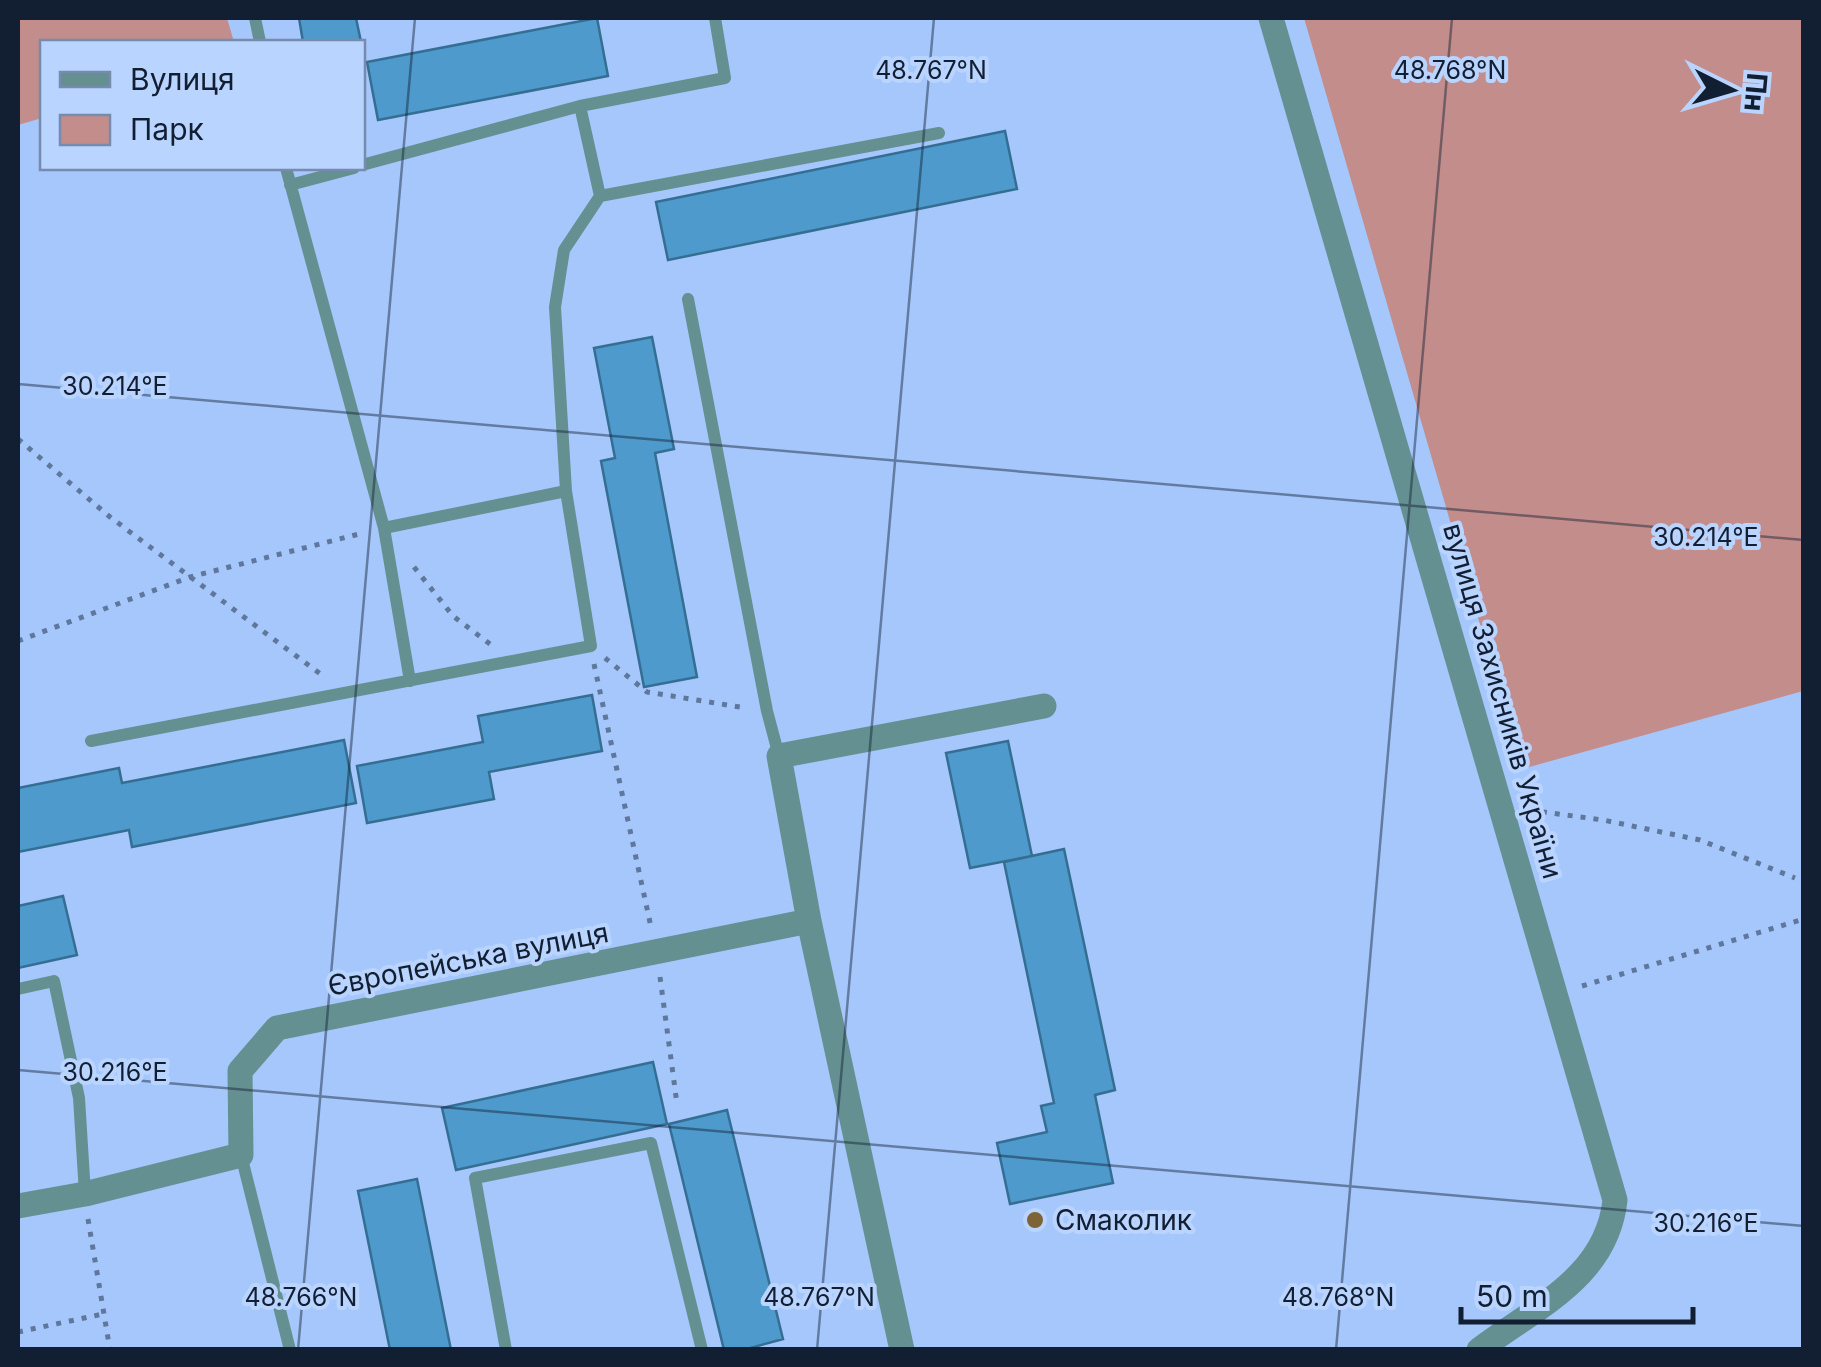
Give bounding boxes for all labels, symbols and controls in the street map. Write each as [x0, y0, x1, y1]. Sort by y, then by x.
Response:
legend [40, 40, 365, 170]
north arrow [1681, 40, 1781, 140]
text: 48.767°N [875, 55, 987, 85]
text: 48.768°N [1394, 55, 1506, 85]
text: Вулиця [130, 61, 235, 97]
text: Пн [1737, 72, 1775, 113]
text: Парк [130, 111, 204, 147]
text: 30.214°E [62, 371, 168, 401]
street label: вулиця Захисників України [1436, 519, 1570, 883]
text: 30.214°E [1653, 522, 1759, 552]
street label: Європейська вулиця [325, 915, 611, 1003]
text: 30.216°E [62, 1057, 168, 1087]
place label: Смаколик [1055, 1203, 1192, 1237]
text: 30.216°E [1653, 1208, 1759, 1238]
marker: Смаколик [1024, 1209, 1046, 1231]
scale bar [1461, 1262, 1694, 1324]
text: 50 m [1476, 1278, 1548, 1314]
text: 48.766°N [245, 1282, 357, 1312]
text: 48.767°N [763, 1282, 875, 1312]
text: 48.768°N [1282, 1282, 1394, 1312]

